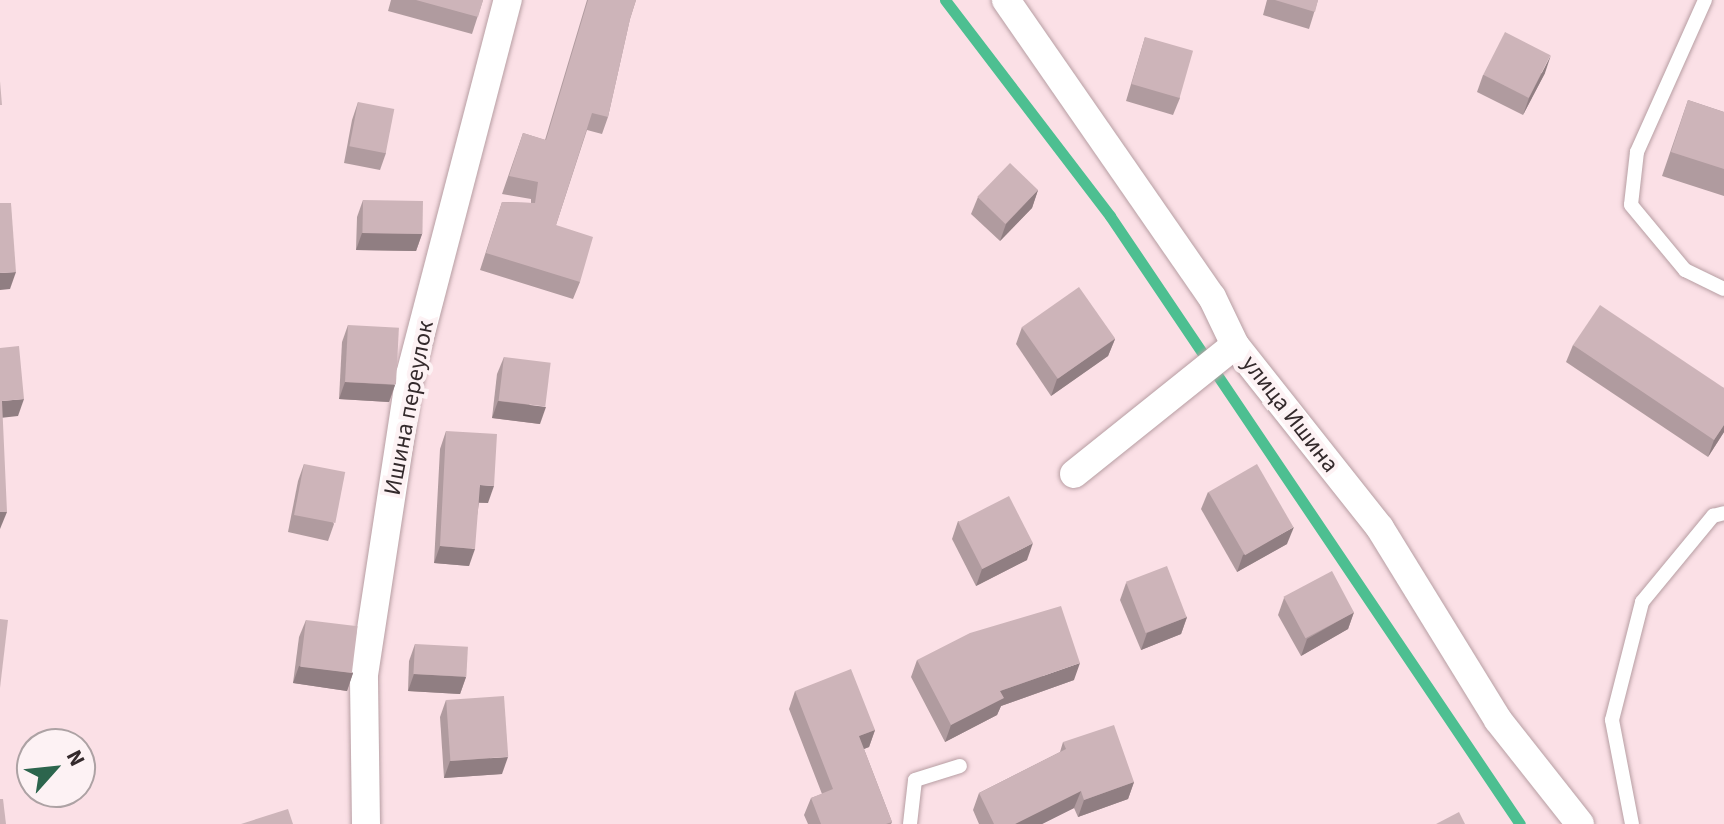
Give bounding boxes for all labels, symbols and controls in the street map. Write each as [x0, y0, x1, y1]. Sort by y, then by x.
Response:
street label: Ишина переулок [378, 318, 440, 498]
street label: улица Ишина [1235, 350, 1345, 478]
north arrow [16, 728, 96, 808]
text: N [58, 744, 93, 772]

